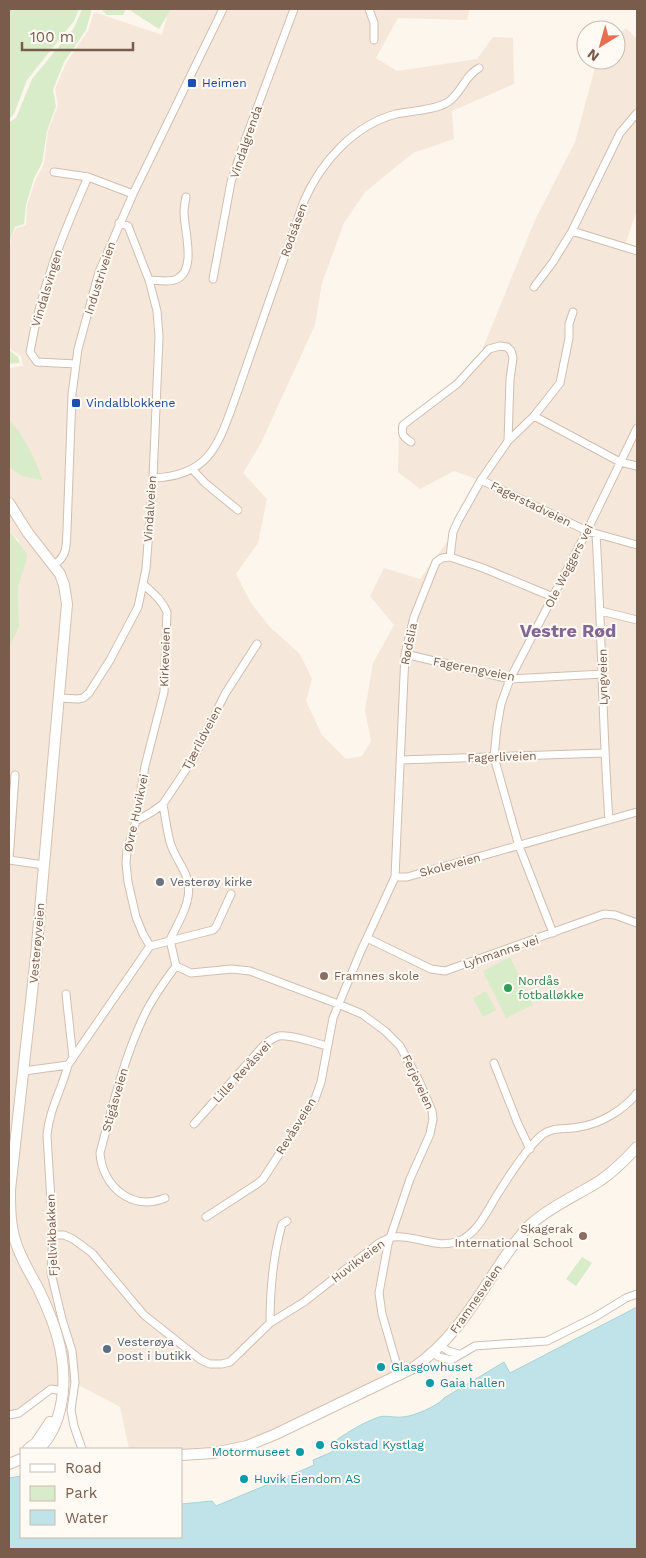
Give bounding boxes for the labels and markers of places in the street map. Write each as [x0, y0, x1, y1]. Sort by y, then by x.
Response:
place label: Heimen [202, 76, 247, 90]
marker: Heimen [186, 77, 198, 89]
place label: Vindalblokkene [86, 396, 176, 410]
marker: Vindalblokkene [70, 397, 82, 409]
place label: Vesterøy kirke [170, 875, 253, 889]
marker: Vesterøy kirke [154, 876, 166, 888]
place label: Framnes skole [334, 969, 419, 983]
marker: Framnes skole [318, 970, 330, 982]
place label: Nordås fotballøkke [518, 974, 584, 1002]
marker: Nordås fotballøkke [502, 982, 514, 994]
place label: Skagerak International School [454, 1222, 573, 1250]
marker: Skagerak International School [577, 1230, 589, 1242]
place label: Vesterøya post i butikk [117, 1335, 191, 1363]
marker: Vesterøya post i butikk [101, 1343, 113, 1355]
place label: Glasgowhuset [391, 1360, 473, 1374]
marker: Glasgowhuset [375, 1361, 387, 1373]
place label: Gaia hallen [440, 1376, 505, 1390]
marker: Gaia hallen [424, 1377, 436, 1389]
place label: Gokstad Kystlag [330, 1438, 424, 1452]
marker: Gokstad Kystlag [314, 1439, 326, 1451]
place label: Motormuseet [212, 1445, 290, 1459]
marker: Motormuseet [294, 1446, 306, 1458]
place label: Huvik Eiendom AS [254, 1472, 361, 1486]
marker: Huvik Eiendom AS [238, 1473, 250, 1485]

